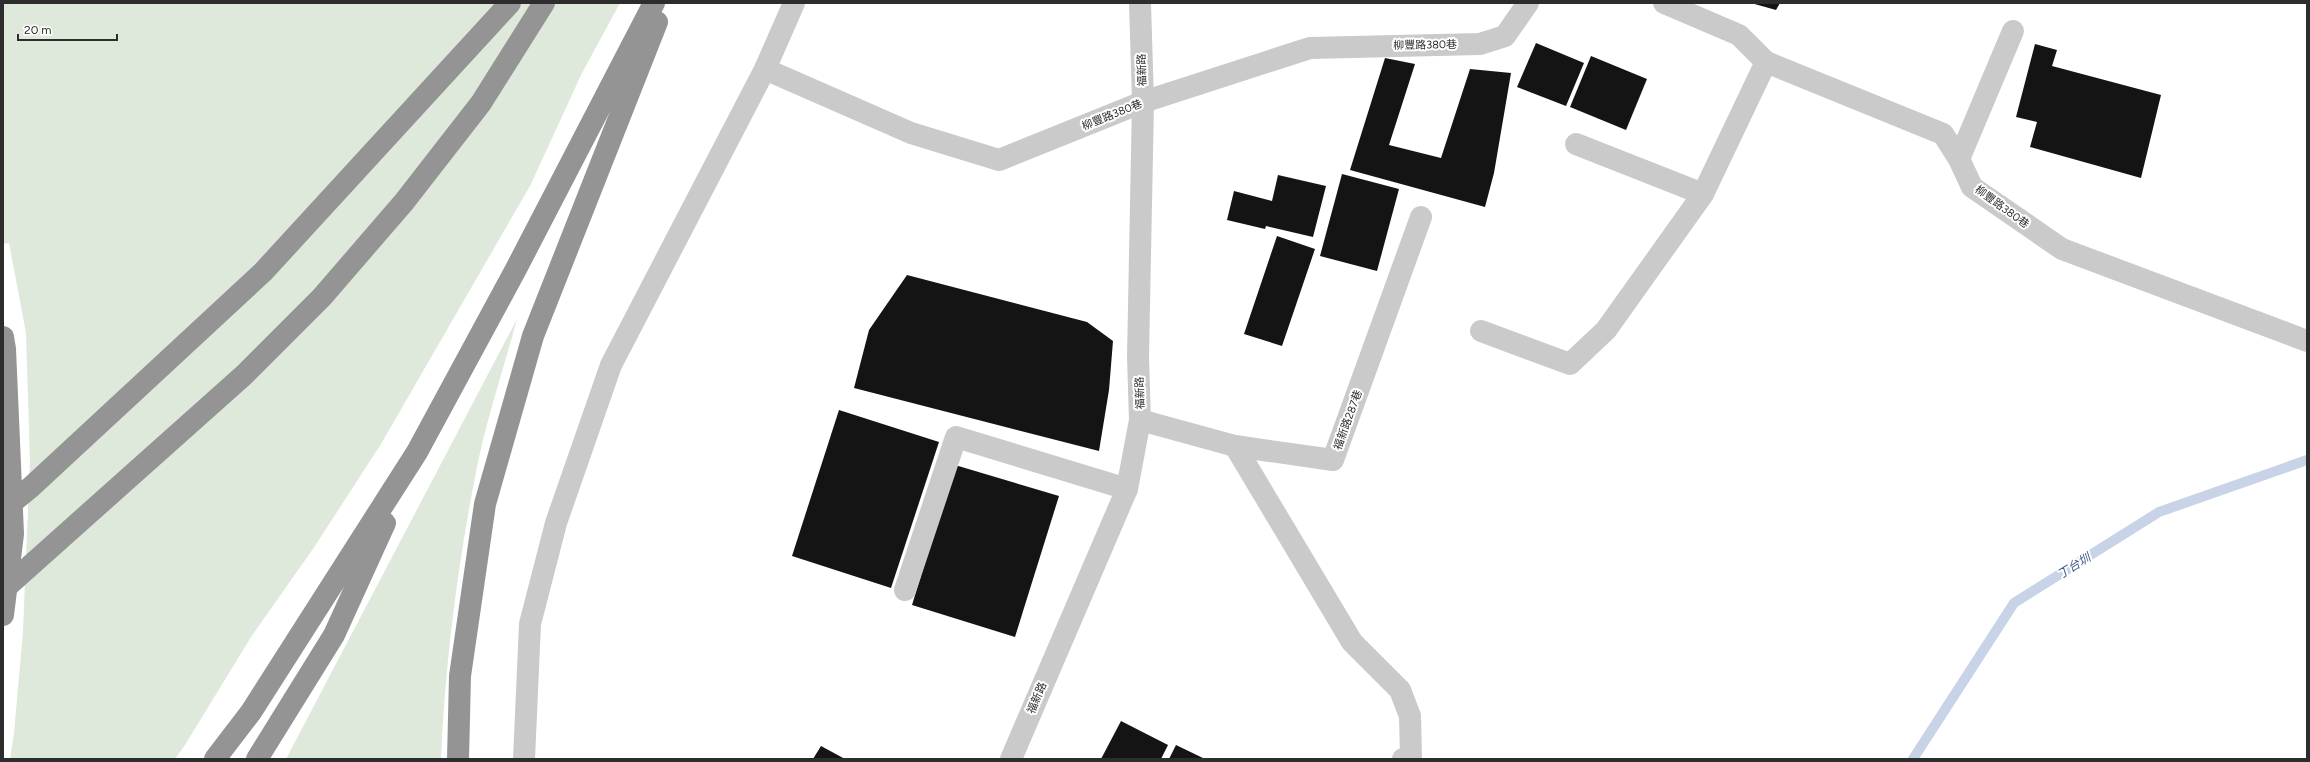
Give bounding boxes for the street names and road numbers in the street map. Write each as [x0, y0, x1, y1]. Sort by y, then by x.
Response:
street label: 柳豐路380巷 [1393, 38, 1457, 52]
street label: 福新路 [1135, 53, 1149, 87]
street label: 柳豐路380巷 [1080, 97, 1144, 133]
street label: 柳豐路380巷 [1972, 183, 2032, 231]
street label: 福新路 [1133, 376, 1147, 410]
street label: 福新路287巷 [1331, 388, 1365, 452]
street label: 福新路 [1025, 680, 1049, 716]

